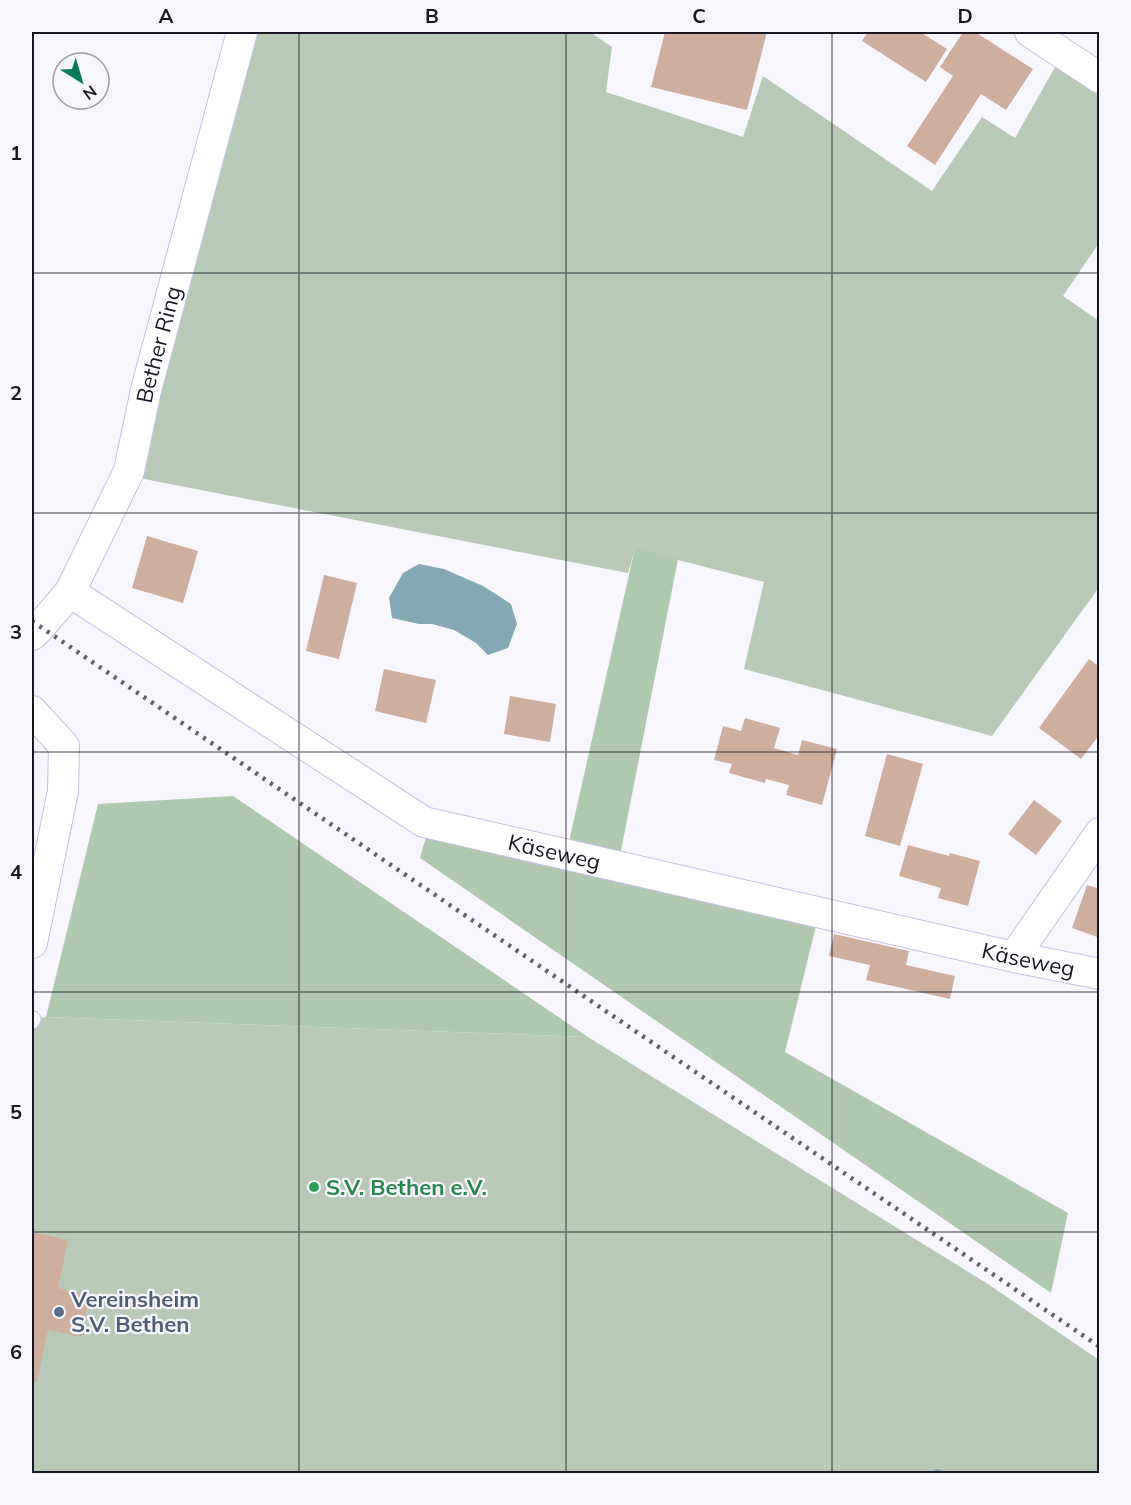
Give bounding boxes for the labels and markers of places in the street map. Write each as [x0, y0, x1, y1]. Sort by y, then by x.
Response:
place label: S.V. Bethen e.V. [326, 1173, 487, 1201]
marker: S.V. Bethen e.V. [307, 1180, 321, 1194]
place label: Vereinsheim S.V. Bethen [70, 1285, 199, 1338]
marker: Vereinsheim S.V. Bethen [52, 1305, 66, 1319]

